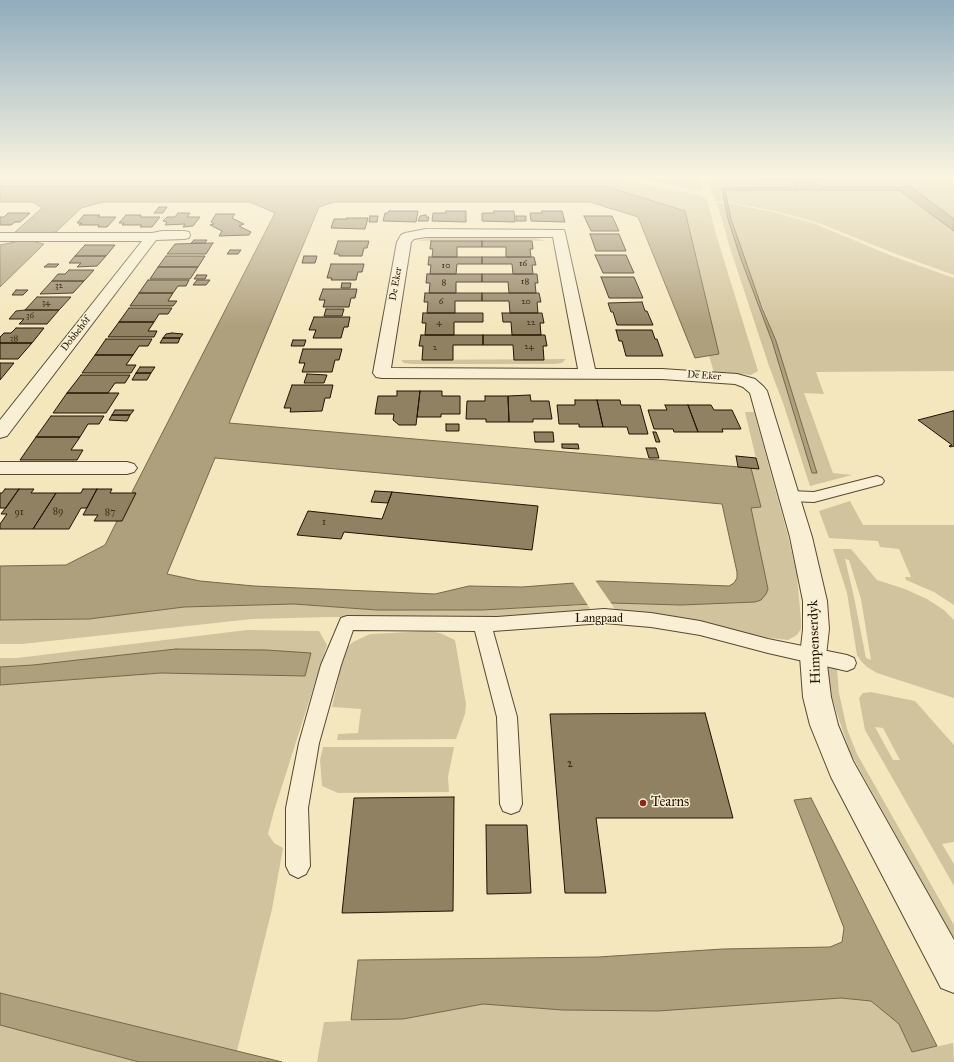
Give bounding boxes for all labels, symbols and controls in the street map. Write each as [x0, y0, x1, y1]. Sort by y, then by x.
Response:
house number: 16 [519, 259, 527, 269]
house number: 10 [442, 261, 450, 271]
street label: De Eker [387, 266, 405, 302]
house number: 18 [521, 277, 529, 287]
house number: 8 [442, 278, 446, 288]
house number: 32 [55, 281, 63, 291]
house number: 6 [439, 297, 443, 307]
house number: 20 [521, 297, 531, 307]
house number: 34 [42, 298, 50, 308]
house number: 36 [26, 311, 34, 321]
street label: Dobbehôf [59, 314, 93, 354]
house number: 4 [436, 318, 442, 328]
house number: 22 [527, 318, 535, 328]
house number: 38 [10, 334, 18, 344]
house number: 24 [524, 342, 534, 352]
house number: 2 [433, 343, 437, 353]
street label: De Eker [687, 369, 721, 383]
house number: 89 [53, 506, 63, 518]
house number: 91 [14, 507, 24, 519]
house number: 87 [105, 507, 115, 519]
house number: 1 [322, 517, 326, 529]
street label: Himpenserdyk [805, 600, 825, 684]
street label: Langpaad [575, 612, 623, 626]
house number: 2 [567, 757, 573, 771]
place label: Tearns [651, 795, 689, 811]
marker: Tearns [638, 798, 648, 808]

